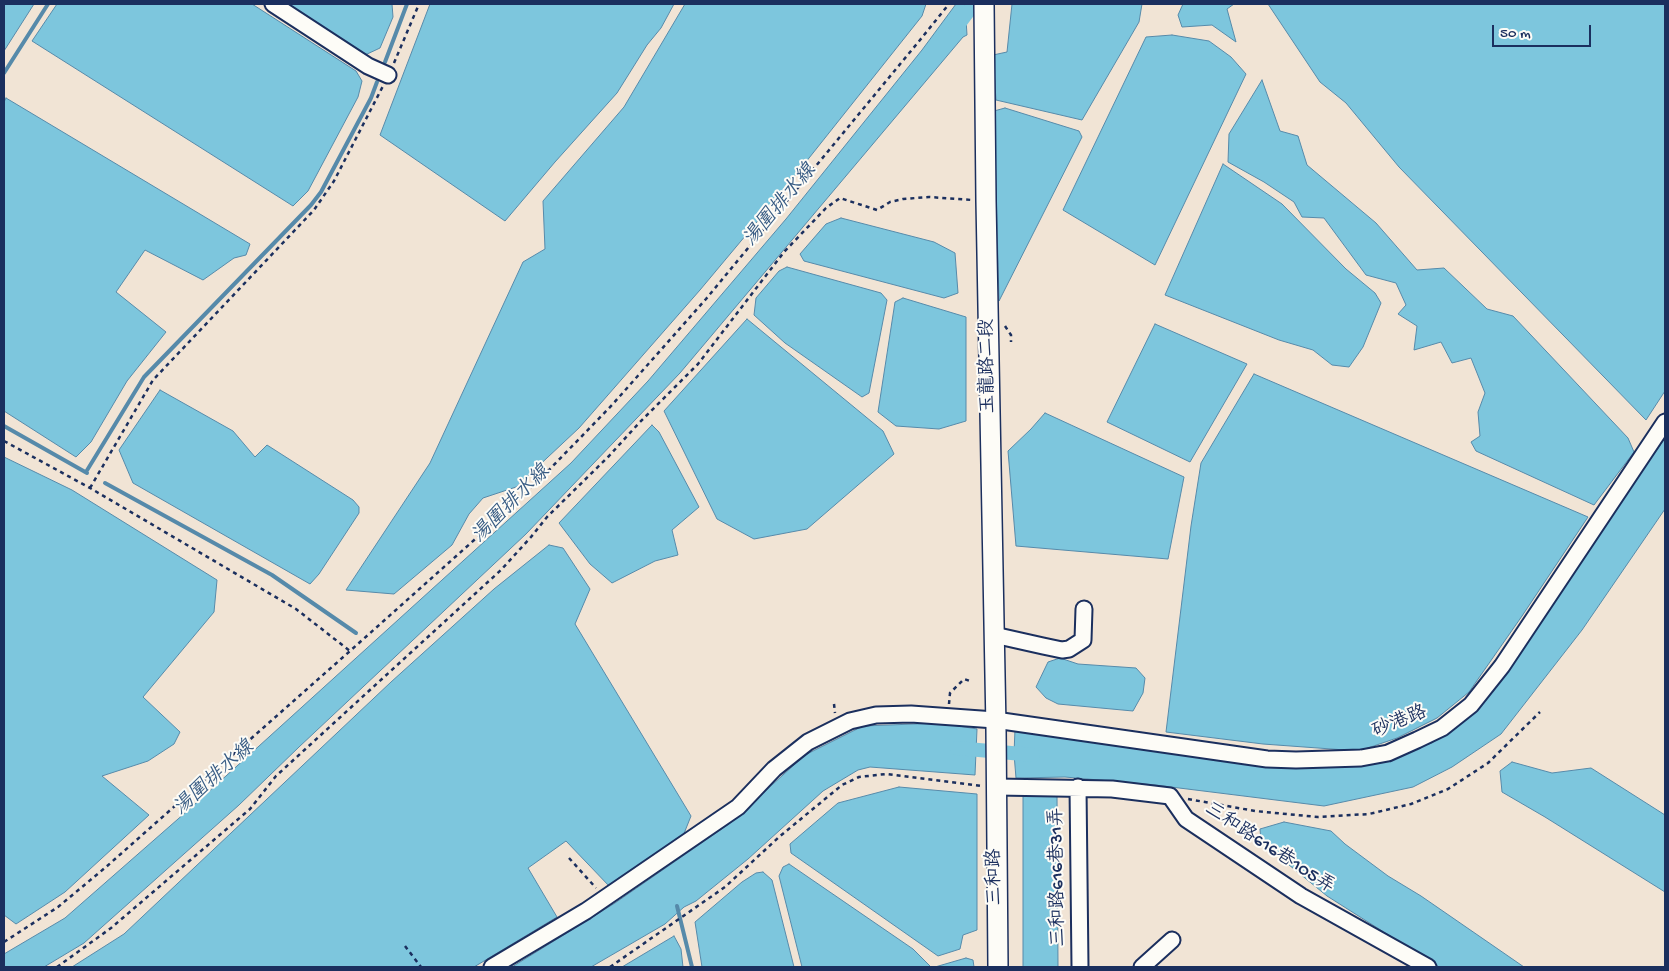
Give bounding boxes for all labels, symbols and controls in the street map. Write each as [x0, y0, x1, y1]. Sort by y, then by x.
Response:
scale bar [1494, 15, 1593, 47]
text: 50 m [1500, 25, 1531, 43]
water label: 湯圍排水線 [740, 160, 822, 252]
street label: 玉龍路二段 [977, 318, 1001, 414]
water label: 湯圍排水線 [468, 461, 556, 549]
street label: 砂港路 [1369, 702, 1431, 744]
water label: 湯圍排水線 [170, 737, 260, 821]
street label: 三和路616巷105弄 [1200, 798, 1338, 900]
street label: 三和路616巷31弄 [1046, 807, 1072, 947]
street label: 三和路 [984, 848, 1008, 906]

